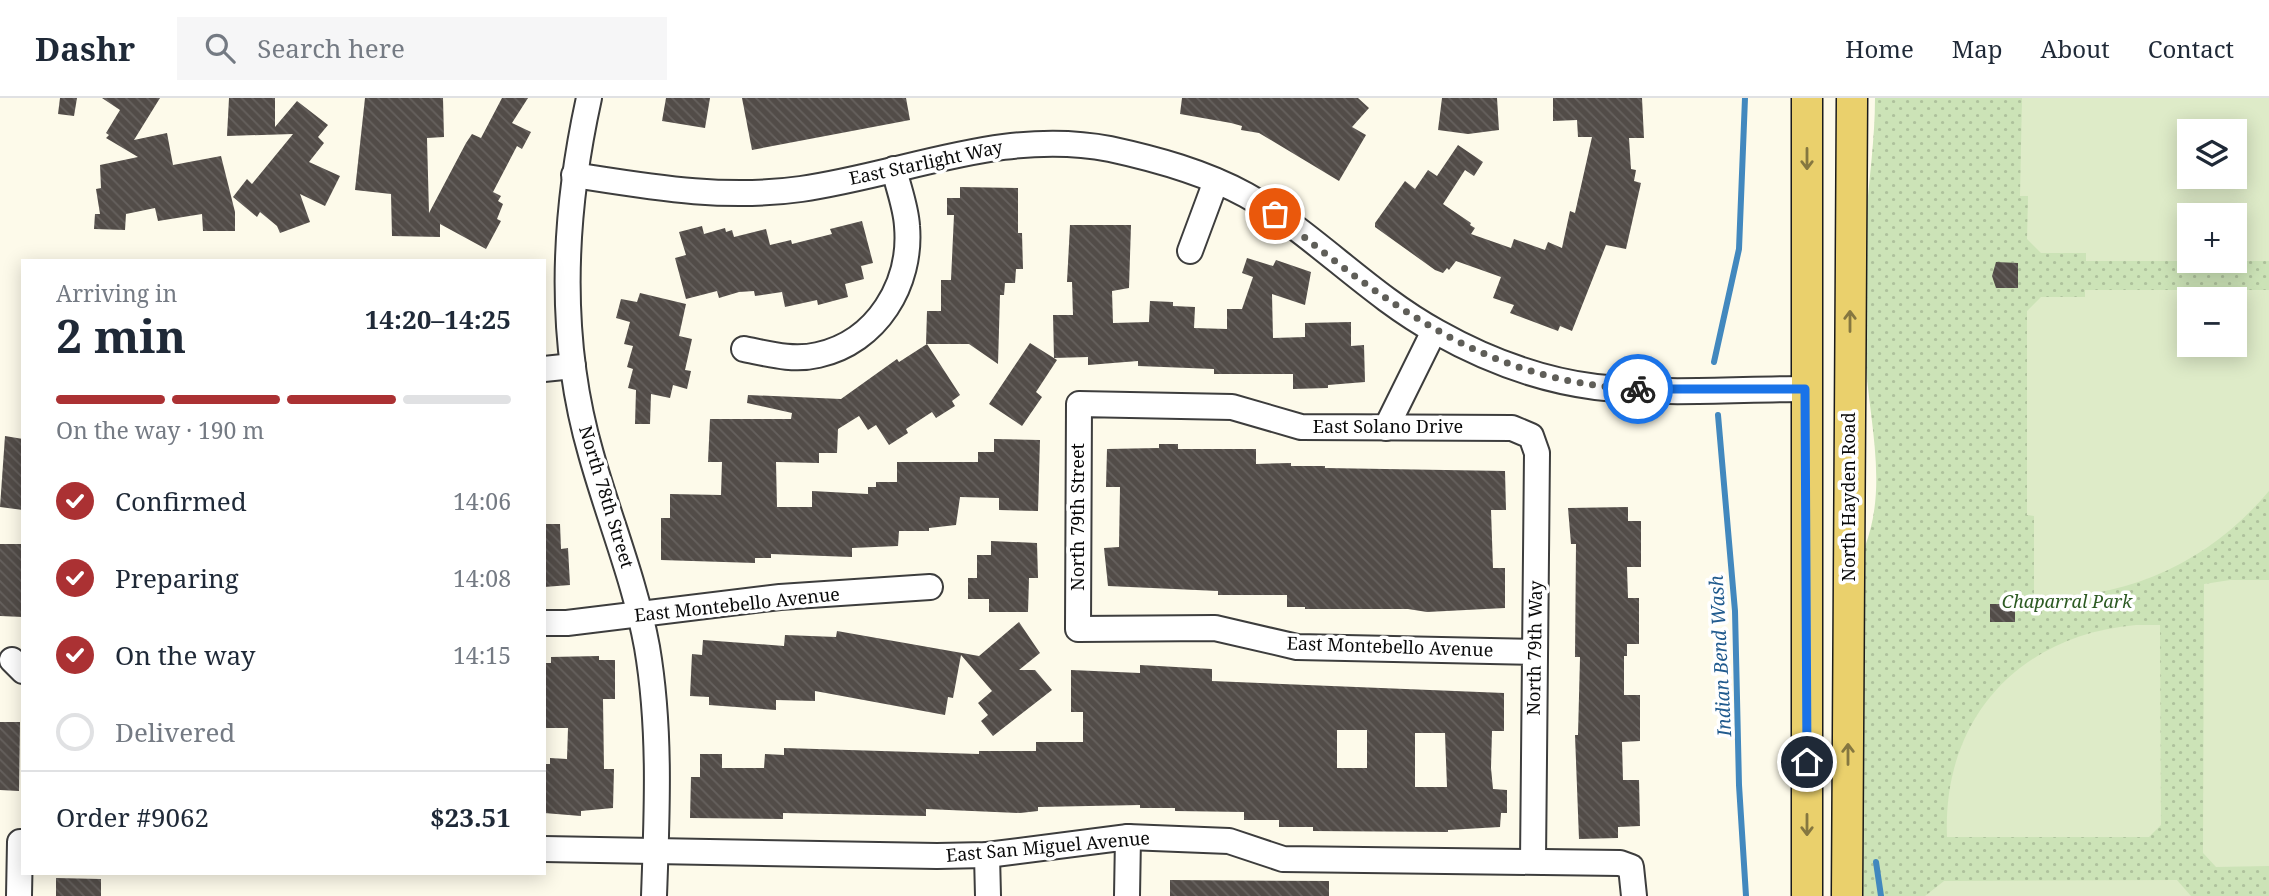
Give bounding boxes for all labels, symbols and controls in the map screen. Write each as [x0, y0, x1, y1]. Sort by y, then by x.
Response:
search box [177, 17, 667, 80]
text: Dashr [35, 26, 135, 71]
icon: search [201, 29, 239, 67]
text: Search here [257, 30, 405, 66]
text: Home [1845, 32, 1914, 65]
text: Map [1952, 32, 2003, 65]
text: About [2041, 32, 2110, 65]
text: Contact [2148, 32, 2234, 65]
map controls [2177, 119, 2247, 357]
button: layers [2177, 119, 2247, 189]
street label: East Starlight Way [847, 134, 1005, 190]
one-way arrow [1800, 147, 1814, 170]
pin [1245, 184, 1305, 244]
icon: bag [1256, 195, 1294, 233]
button: + [2177, 203, 2247, 273]
text: Arriving in [56, 277, 177, 309]
button: − [2177, 287, 2247, 357]
text: 14:20–14:25 [365, 301, 511, 337]
text: 2 min [56, 304, 186, 366]
one-way arrow [1843, 310, 1857, 333]
courier [1603, 354, 1673, 424]
icon: bike [1619, 370, 1657, 408]
street label: North Hayden Road [1836, 412, 1860, 582]
text: On the way · 190 m [56, 414, 264, 446]
street label: East Solano Drive [1313, 414, 1463, 438]
street label: North 78th Street [574, 423, 640, 571]
street label: North 79th Street [1065, 443, 1089, 591]
icon: check [56, 482, 94, 520]
text: Confirmed [115, 483, 247, 519]
text: 14:06 [453, 485, 511, 517]
icon: check [56, 559, 94, 597]
text: Preparing [115, 560, 239, 596]
text: 14:08 [453, 562, 511, 594]
water label: Indian Bend Wash [1703, 574, 1737, 738]
street label: North 79th Way [1521, 579, 1547, 716]
street label: East Montebello Avenue [633, 581, 841, 627]
park label: Chaparral Park [2002, 589, 2133, 613]
street label: East Montebello Avenue [1286, 630, 1494, 662]
icon: check [56, 636, 94, 674]
text: On the way [115, 637, 255, 673]
text: 14:15 [453, 639, 511, 671]
text: Delivered [115, 714, 235, 750]
pin [1777, 732, 1837, 792]
icon: home [1788, 743, 1826, 781]
one-way arrow [1841, 743, 1855, 766]
text: Order #9062 [56, 799, 209, 835]
text: $23.51 [430, 799, 511, 835]
one-way arrow [1800, 813, 1814, 836]
street label: East San Miguel Avenue [945, 825, 1151, 867]

